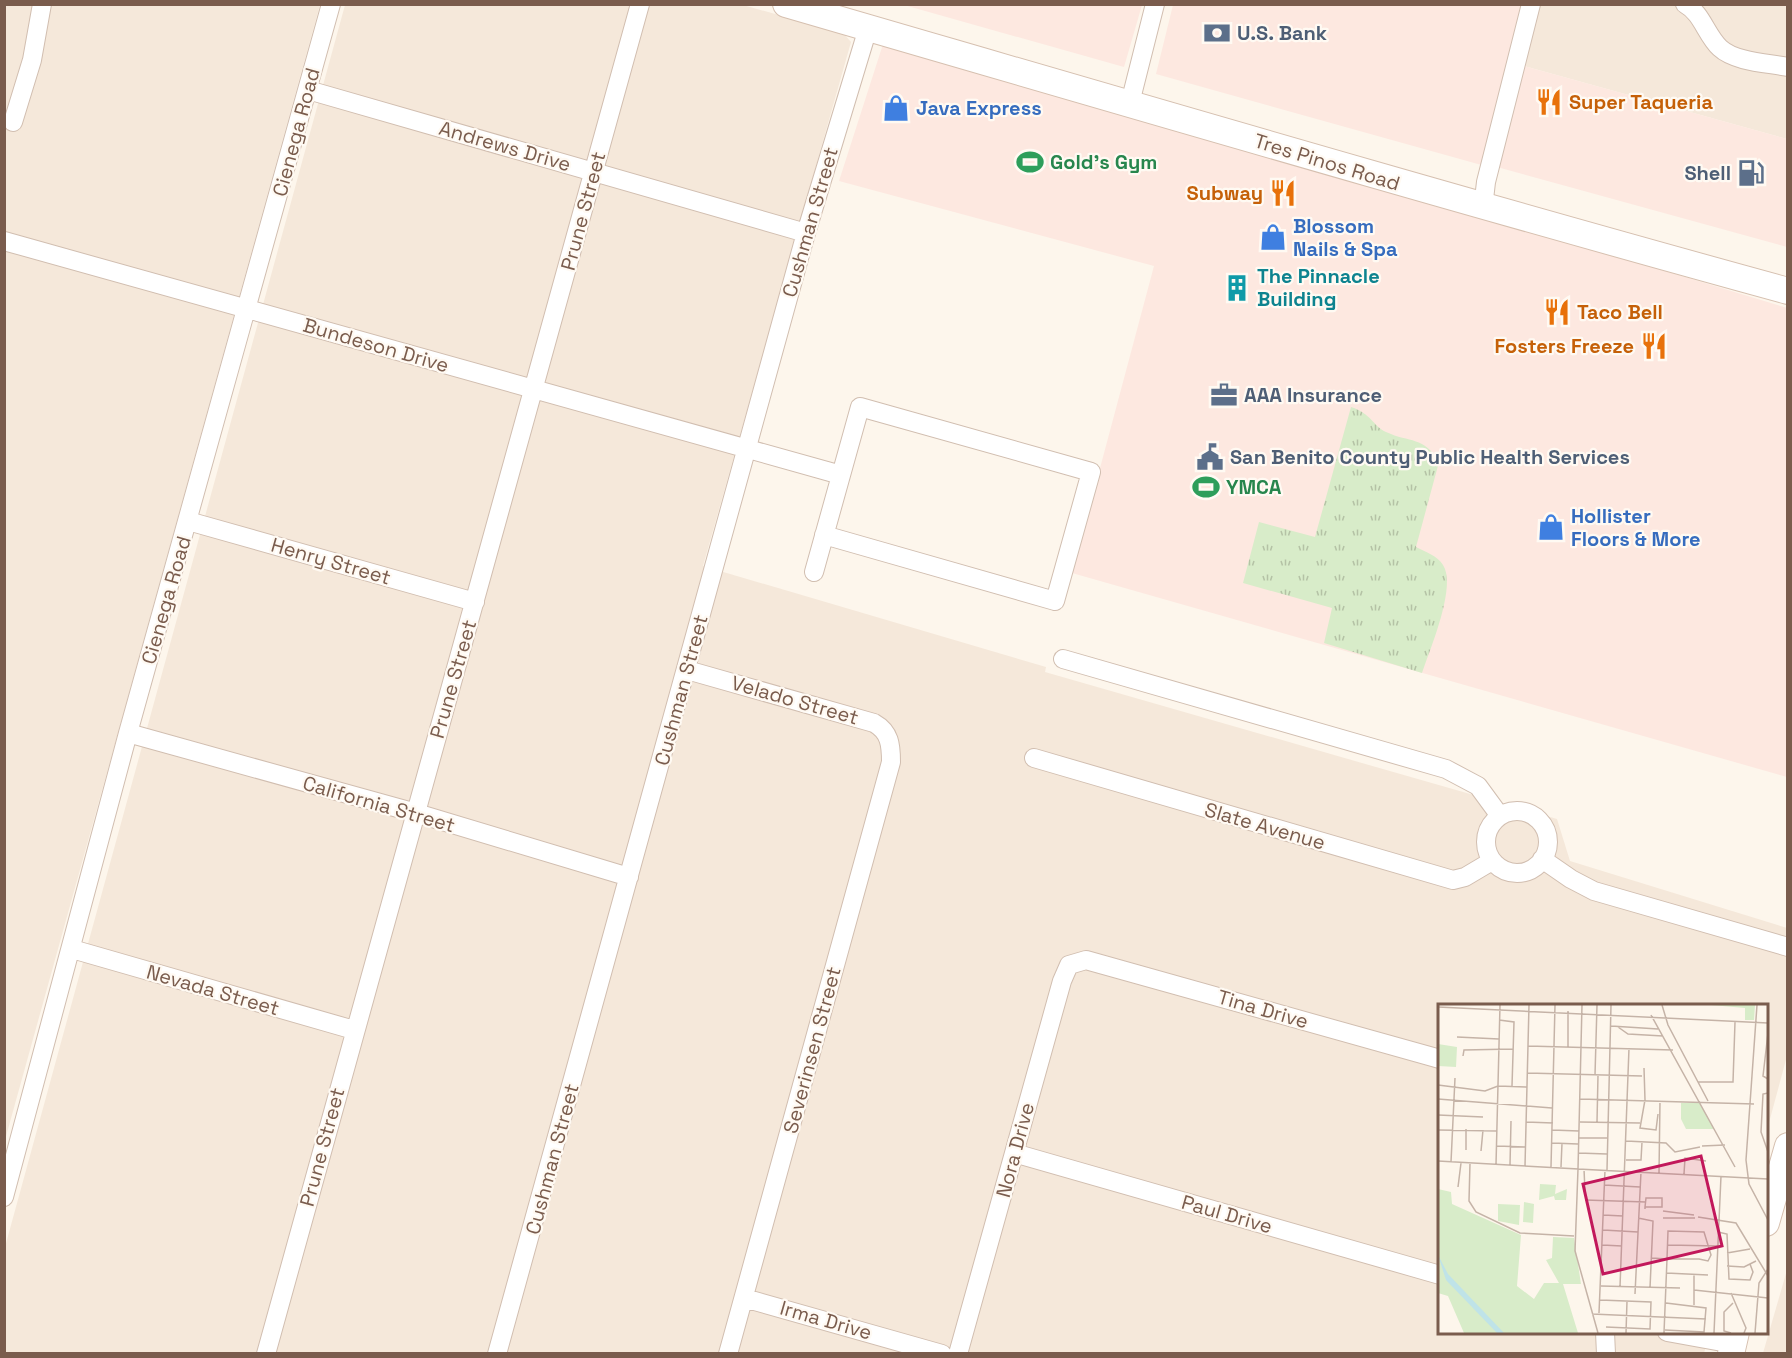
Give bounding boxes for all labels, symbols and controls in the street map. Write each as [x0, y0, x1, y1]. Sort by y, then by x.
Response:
bank icon: U.S. Bank [1202, 18, 1232, 48]
place label: U.S. Bank [1237, 20, 1327, 46]
street label: Cienega Road [266, 65, 326, 199]
restaurant icon: Super Taqueria [1534, 87, 1564, 117]
place label: Super Taqueria [1569, 89, 1713, 115]
shop icon: Java Express [881, 93, 911, 123]
place label: Java Express [916, 95, 1042, 121]
street label: Andrews Drive [436, 115, 574, 177]
street label: Tres Pinos Road [1251, 127, 1403, 197]
street label: Cushman Street [776, 144, 844, 300]
sports icon: Gold's Gym [1015, 147, 1045, 177]
street label: Prune Street [555, 149, 611, 273]
place label: Gold's Gym [1050, 149, 1157, 175]
fuel station icon: Shell [1736, 158, 1766, 188]
place label: Shell [1684, 160, 1731, 186]
restaurant icon: Subway [1268, 178, 1298, 208]
place label: Subway [1187, 180, 1263, 206]
place label: Blossom Nails & Spa [1293, 213, 1398, 262]
shop icon: Blossom Nails & Spa [1258, 222, 1288, 252]
place label: The Pinnacle Building [1257, 263, 1380, 312]
building icon: The Pinnacle Building [1222, 273, 1252, 303]
restaurant icon: Taco Bell [1542, 297, 1572, 327]
place label: Taco Bell [1577, 299, 1663, 325]
street label: Bundeson Drive [300, 312, 452, 378]
restaurant icon: Fosters Freeze [1639, 331, 1669, 361]
place label: Fosters Freeze [1494, 333, 1634, 359]
office icon: AAA Insurance [1209, 380, 1239, 410]
place label: AAA Insurance [1244, 382, 1382, 408]
public building icon: San Benito County Public Health Services [1195, 442, 1225, 472]
place label: San Benito County Public Health Services [1230, 444, 1630, 470]
sports icon: YMCA [1191, 472, 1221, 502]
place label: YMCA [1226, 474, 1282, 500]
place label: Hollister Floors & More [1571, 503, 1701, 552]
shop icon: Hollister Floors & More [1536, 512, 1566, 542]
street label: Henry Street [268, 532, 394, 590]
street label: Cienega Road [135, 533, 197, 667]
street label: Cushman Street [648, 612, 714, 768]
street label: Prune Street [424, 617, 482, 741]
street label: Velado Street [728, 669, 862, 731]
street label: California Street [300, 770, 458, 838]
street label: Slate Avenue [1202, 796, 1328, 856]
street label: Nevada Street [144, 959, 282, 1021]
street label: Severinsen Street [777, 964, 847, 1136]
street label: Tina Drive [1215, 984, 1311, 1034]
inset map [1438, 1004, 1768, 1334]
street label: Cushman Street [519, 1081, 585, 1237]
street label: Prune Street [294, 1085, 350, 1209]
street label: Nora Drive [990, 1100, 1040, 1200]
street label: Paul Drive [1179, 1189, 1275, 1239]
street label: Irma Drive [777, 1295, 875, 1345]

